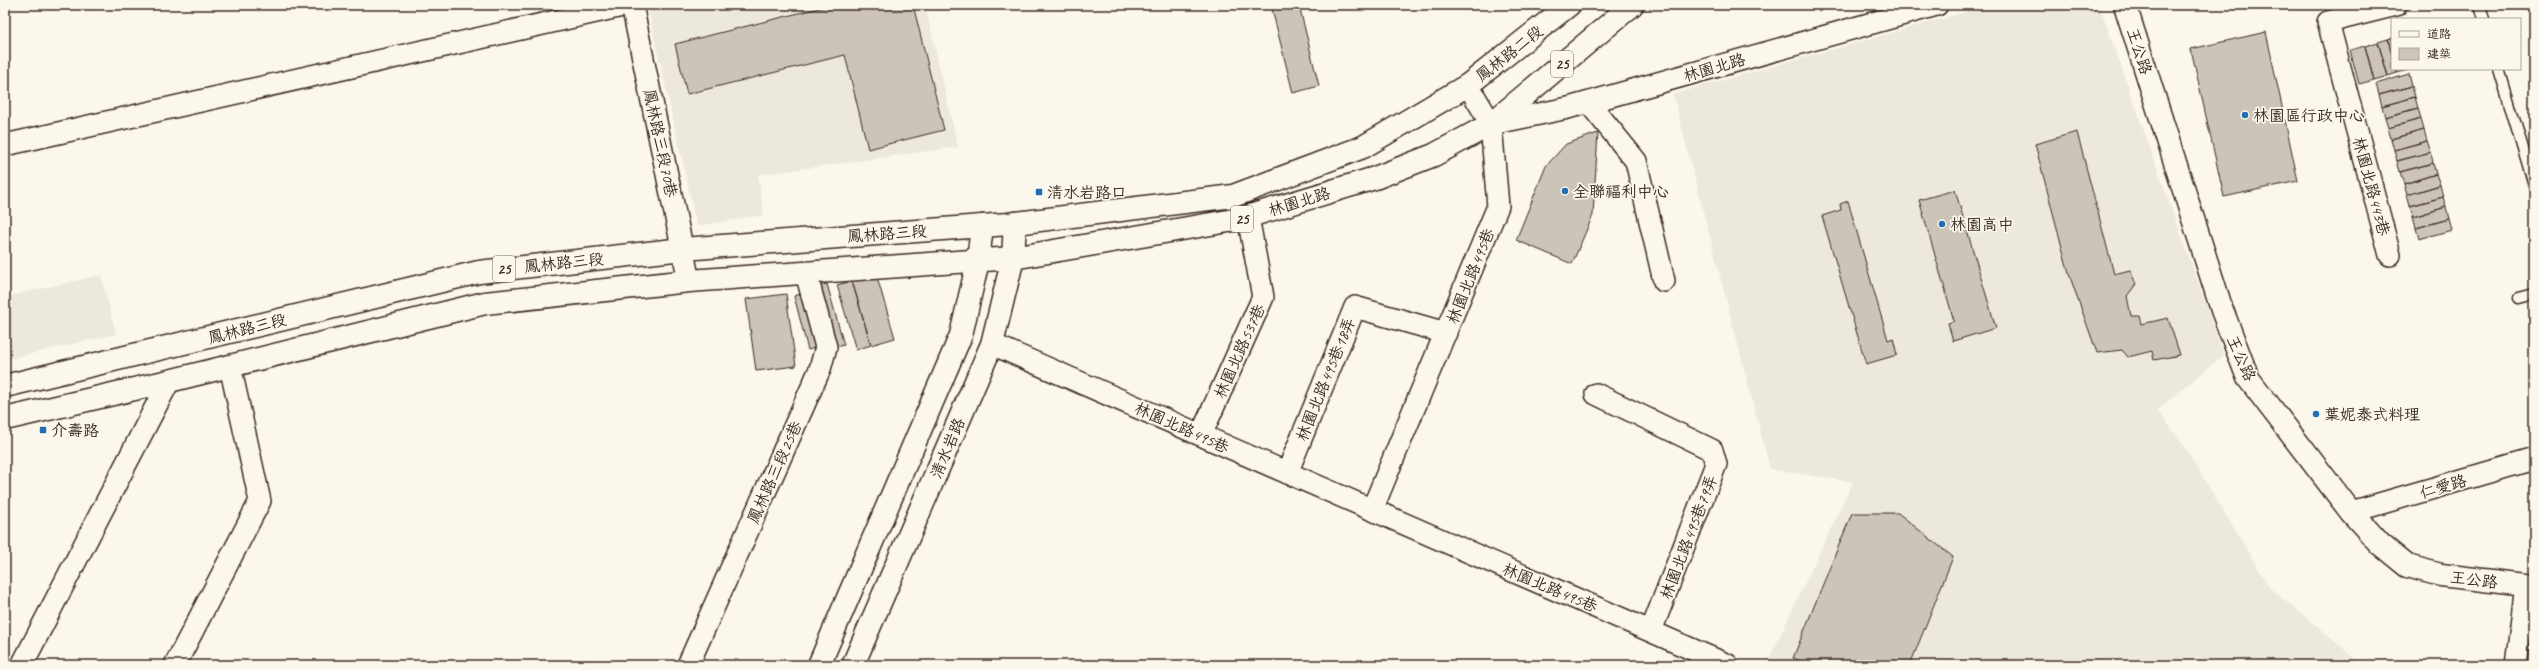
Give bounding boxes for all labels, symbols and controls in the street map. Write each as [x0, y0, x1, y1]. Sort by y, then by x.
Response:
legend [2391, 18, 2521, 70]
street label: 鳳林路二段 [1472, 21, 1547, 86]
street label: 王公路 [2122, 25, 2156, 77]
text: 道路 [2427, 26, 2451, 42]
text: 建築 [2427, 46, 2451, 62]
street label: 林園北路 [1681, 50, 1748, 86]
road number: 25 [1551, 51, 1573, 77]
street label: 鳳林路三段70巷 [639, 87, 681, 199]
place label: 林園區行政中心 [2253, 106, 2365, 126]
marker: 林園區行政中心 [2240, 110, 2250, 120]
street label: 林園北路443巷 [2348, 135, 2394, 238]
place label: 全聯福利中心 [1573, 182, 1669, 202]
place label: 清水岩路口 [1047, 183, 1127, 203]
street label: 林園北路 [1266, 183, 1333, 221]
marker: 全聯福利中心 [1560, 186, 1570, 196]
marker: 清水岩路口 [1034, 187, 1044, 197]
road number: 25 [1231, 206, 1253, 232]
place label: 林園高中 [1950, 215, 2014, 235]
marker: 林園高中 [1937, 219, 1947, 229]
street label: 鳳林路三段 [846, 221, 928, 247]
street label: 林園北路495巷 [1443, 226, 1499, 327]
street label: 鳳林路三段 [523, 249, 605, 277]
road number: 25 [493, 256, 515, 282]
street label: 林園北路537巷 [1210, 301, 1270, 402]
street label: 鳳林路三段 [206, 310, 288, 348]
street label: 林園北路495巷18弄 [1292, 314, 1360, 444]
street label: 王公路 [2222, 332, 2260, 384]
street label: 林園北路495巷 [1131, 398, 1232, 458]
place label: 葉妮泰式料理 [2324, 405, 2420, 425]
marker: 葉妮泰式料理 [2311, 409, 2321, 419]
street label: 清水岩路 [926, 415, 970, 482]
street label: 鳳林路三段25巷 [743, 418, 807, 527]
place label: 介壽路 [51, 421, 99, 441]
marker: 介壽路 [38, 425, 48, 435]
street label: 仁愛路 [2417, 471, 2469, 503]
street label: 林園北路495巷79弄 [1656, 472, 1722, 603]
street label: 林園北路495巷 [1499, 559, 1600, 617]
street label: 王公路 [2449, 567, 2499, 593]

